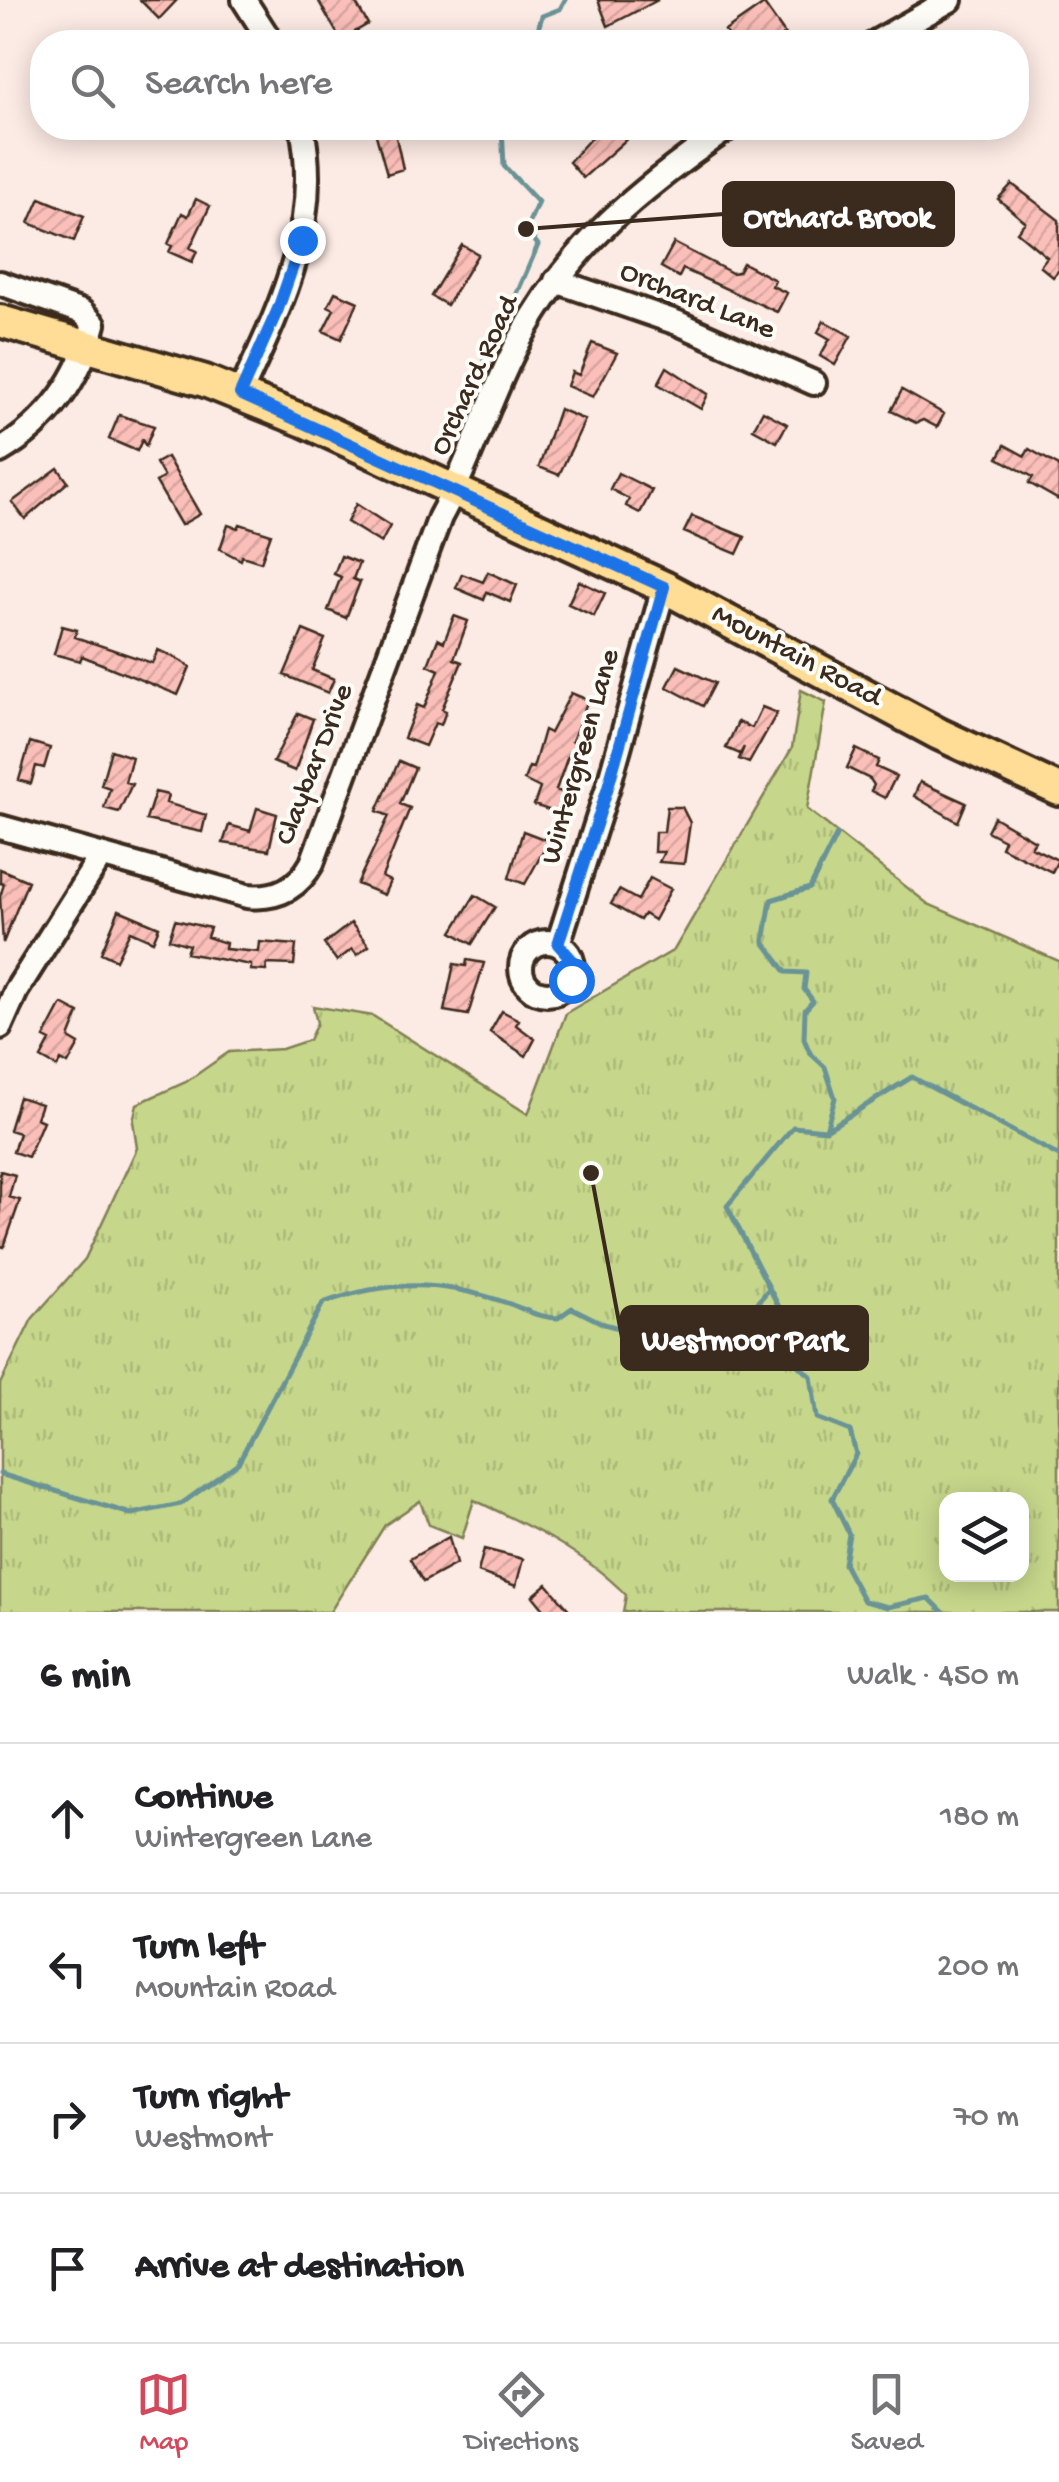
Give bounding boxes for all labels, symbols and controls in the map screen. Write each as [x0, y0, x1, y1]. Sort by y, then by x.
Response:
search box [30, 30, 1029, 140]
icon: search [65, 58, 120, 113]
text: Search here [145, 63, 332, 107]
callout: Orchard Brook [724, 183, 953, 245]
text: Orchard Brook [743, 201, 936, 239]
route end [280, 218, 326, 264]
street label: Orchard Lane [614, 255, 780, 349]
street label: Orchard Road [424, 288, 529, 462]
street label: Mountain Road [705, 598, 889, 717]
street label: Wintergreen Lane [535, 645, 630, 869]
street label: Claybar Drive [269, 679, 363, 851]
route start [549, 958, 595, 1004]
callout: Westmoor Park [622, 1307, 867, 1369]
text: Westmoor Park [641, 1324, 850, 1362]
map controls [939, 1492, 1029, 1582]
button: layers [939, 1492, 1029, 1582]
text: 6 min [40, 1653, 130, 1702]
text: Walk · 450 m [847, 1658, 1019, 1696]
text: Continue [135, 1777, 273, 1821]
icon: ahead [40, 1791, 95, 1846]
text: 180 m [940, 1799, 1019, 1837]
text: Wintergreen Lane [135, 1821, 372, 1859]
text: Turn left [135, 1927, 263, 1971]
icon: left [40, 1941, 95, 1996]
text: 200 m [937, 1949, 1019, 1987]
text: Mountain Road [135, 1971, 334, 2009]
text: Turn right [135, 2077, 287, 2121]
icon: right [40, 2091, 95, 2146]
text: 70 m [954, 2099, 1019, 2137]
text: Westmont [135, 2121, 271, 2159]
icon: arrive [40, 2241, 95, 2296]
text: Arrive at destination [135, 2246, 464, 2290]
tab: Map [136, 2367, 191, 2460]
tab: Directions [464, 2367, 578, 2460]
tab: Saved [851, 2367, 923, 2460]

